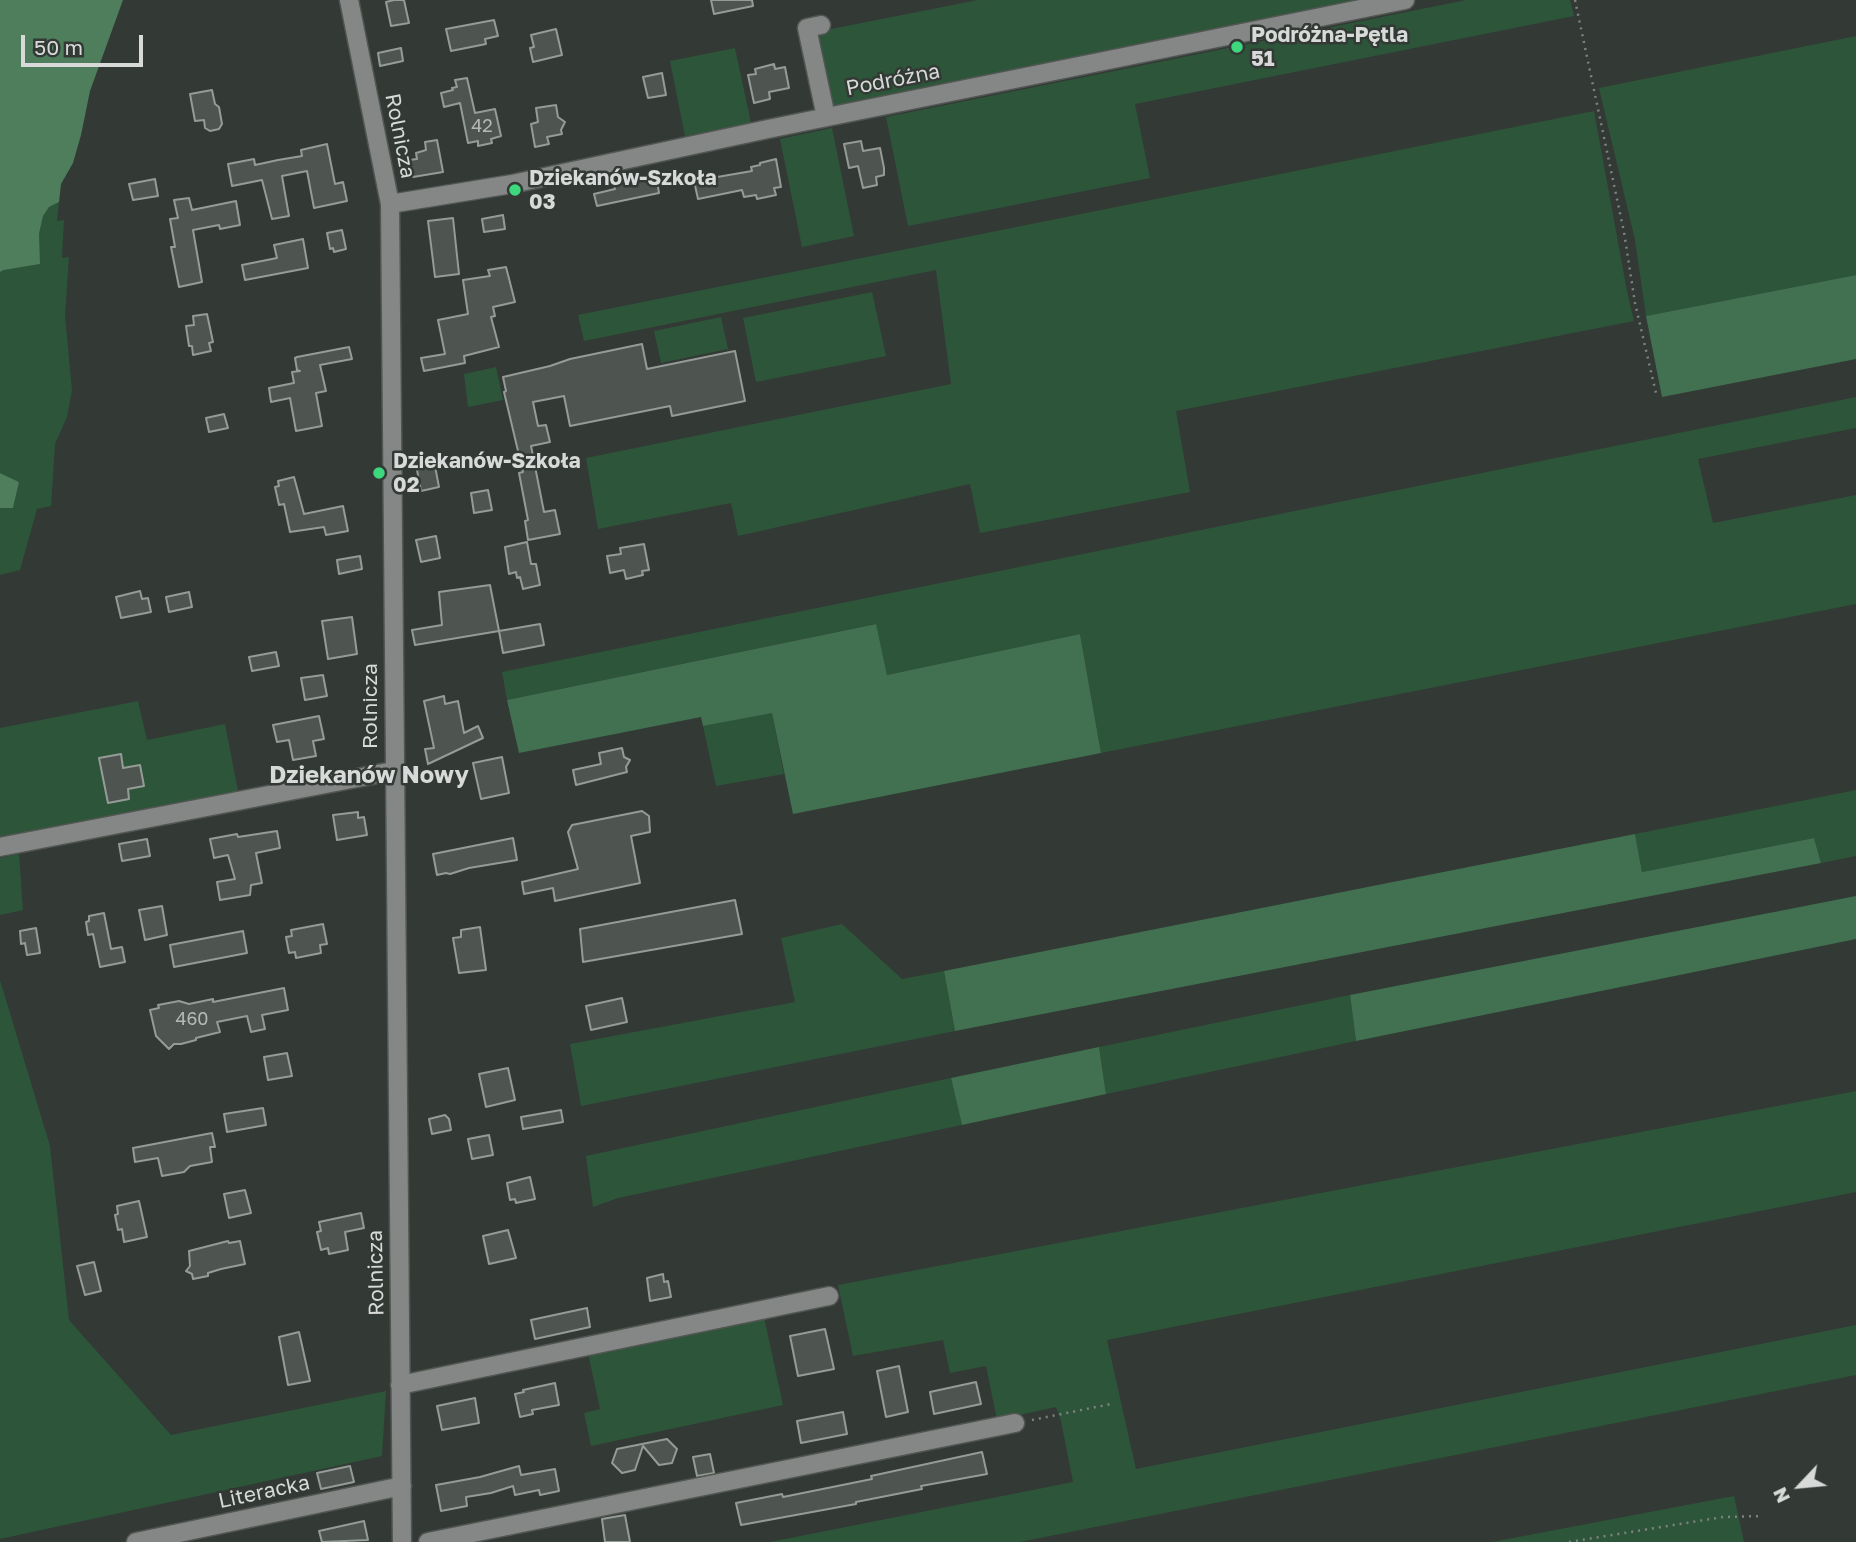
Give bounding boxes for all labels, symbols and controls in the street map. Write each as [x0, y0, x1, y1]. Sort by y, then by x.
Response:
scale bar [24, 21, 147, 65]
place label: Podróżna-Pętla 51 [1251, 22, 1408, 72]
text: 50 m [34, 34, 83, 60]
marker: Podróżna-Pętla 51 [1229, 39, 1245, 55]
street label: Podróżna [844, 59, 942, 101]
street label: Rolnicza [379, 91, 421, 181]
house number: 42 [471, 115, 493, 137]
place label: Dziekanów-Szkoła 03 [529, 165, 717, 215]
marker: Dziekanów-Szkoła 03 [507, 182, 523, 198]
place label: Dziekanów-Szkoła 02 [393, 448, 581, 498]
marker: Dziekanów-Szkoła 02 [371, 465, 387, 481]
street label: Rolnicza [357, 663, 383, 749]
district label: Dziekanów Nowy [269, 761, 469, 789]
house number: 460 [175, 1008, 209, 1030]
street label: Rolnicza [363, 1230, 389, 1316]
north arrow [1765, 1451, 1835, 1521]
street label: Literacka [216, 1470, 312, 1514]
text: N [1767, 1484, 1794, 1507]

